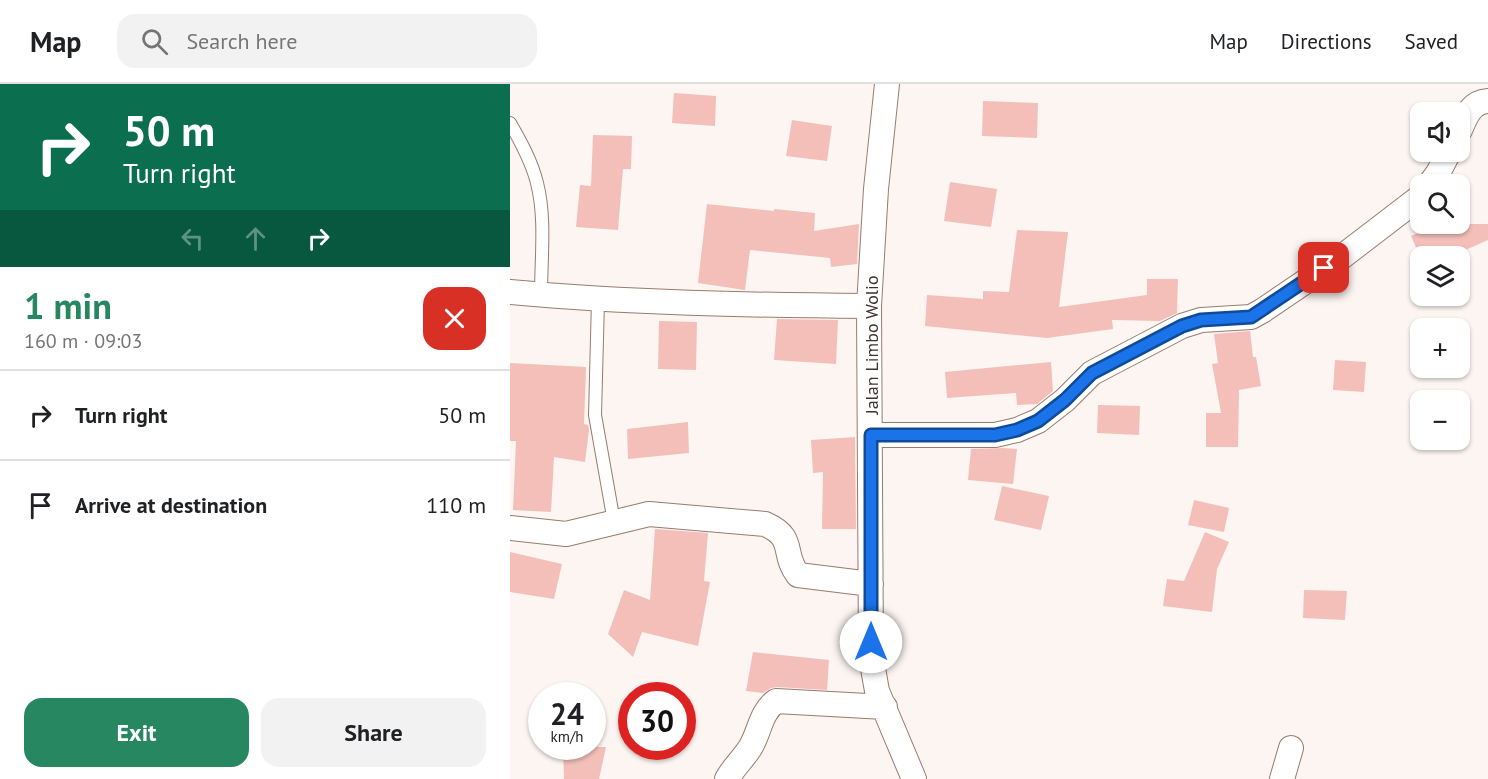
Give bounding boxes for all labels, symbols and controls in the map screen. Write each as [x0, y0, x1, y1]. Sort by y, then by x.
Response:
search box [117, 14, 537, 68]
text: Map [30, 23, 81, 60]
icon: search [138, 25, 171, 58]
text: Search here [186, 27, 297, 55]
text: Map [1209, 28, 1248, 55]
text: Directions [1281, 28, 1372, 55]
text: Saved [1405, 28, 1458, 55]
map controls [1410, 102, 1470, 450]
button: sound [1410, 102, 1470, 162]
text: 50 m [123, 103, 215, 158]
icon: right [24, 108, 102, 186]
text: Turn right [123, 156, 236, 190]
button: search [1410, 174, 1470, 234]
icon: left [176, 222, 209, 255]
icon: ahead [239, 222, 272, 255]
icon: right [302, 222, 335, 255]
pin [1298, 242, 1349, 293]
button: layers [1410, 246, 1470, 306]
icon: arrive [1307, 251, 1340, 284]
street label: Jalan Limbo Wolio [860, 275, 883, 416]
text: 1 min [24, 282, 112, 329]
button: close [423, 287, 486, 350]
button: + [1410, 318, 1470, 378]
text: 160 m · 09:03 [24, 328, 142, 354]
button: − [1410, 390, 1470, 450]
icon: right [24, 399, 57, 432]
text: Turn right [75, 401, 167, 429]
text: 50 m [438, 401, 486, 429]
icon: arrive [24, 489, 57, 522]
text: Arrive at destination [75, 491, 267, 519]
text: 110 m [426, 491, 486, 519]
position arrow [839, 610, 903, 674]
speed limit sign: 30 [618, 682, 696, 760]
text: 24 [550, 694, 584, 733]
button: Exit [24, 698, 249, 767]
button: Share [261, 698, 486, 767]
text: km/h [551, 727, 583, 746]

